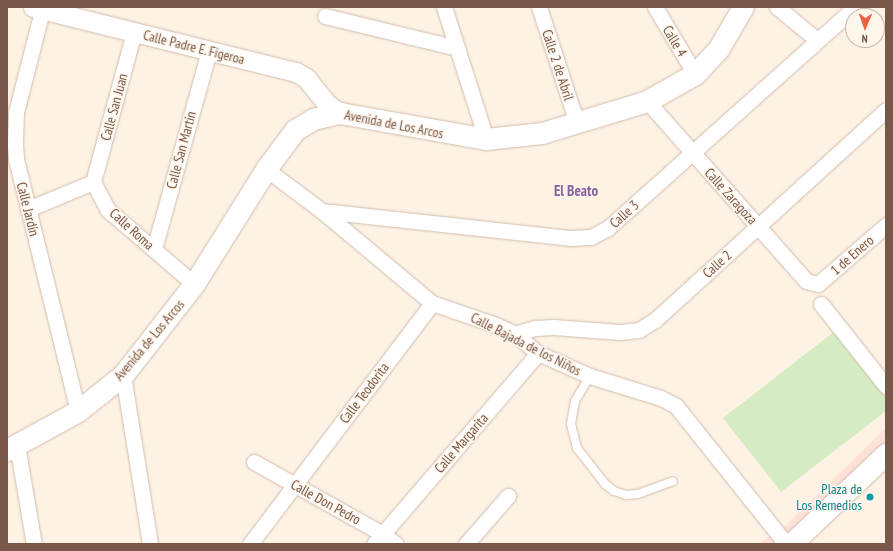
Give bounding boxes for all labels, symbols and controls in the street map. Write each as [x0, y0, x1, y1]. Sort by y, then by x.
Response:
north arrow [845, 8, 885, 48]
street label: Calle 4 [659, 22, 691, 60]
street label: Calle Padre E. Figeroa [141, 26, 247, 68]
street label: Calle 2 de Abril [539, 27, 577, 103]
text: N [861, 32, 868, 46]
street label: Calle San Juan [97, 71, 131, 143]
street label: Avenida de Los Arcos [343, 106, 445, 142]
street label: Calle San Martín [163, 109, 199, 191]
street label: Calle Zaragoza [701, 164, 761, 228]
street label: Calle Jardín [13, 180, 43, 238]
district label: El Beato [554, 182, 598, 200]
street label: Calle 3 [606, 197, 642, 231]
street label: Calle Roma [106, 205, 158, 253]
street label: 1 de Enero [827, 232, 877, 278]
street label: Calle 2 [699, 247, 735, 281]
street label: Avenida de Los Arcos [110, 296, 188, 384]
street label: Calle Bajada de los Niños [468, 309, 584, 379]
street label: Calle Teodorita [336, 359, 392, 427]
street label: Calle Margarita [431, 410, 491, 476]
street label: Calle Don Pedro [288, 476, 364, 528]
place label: Plaza de Los Remedios [796, 481, 862, 514]
marker: Plaza de Los Remedios [865, 492, 875, 502]

